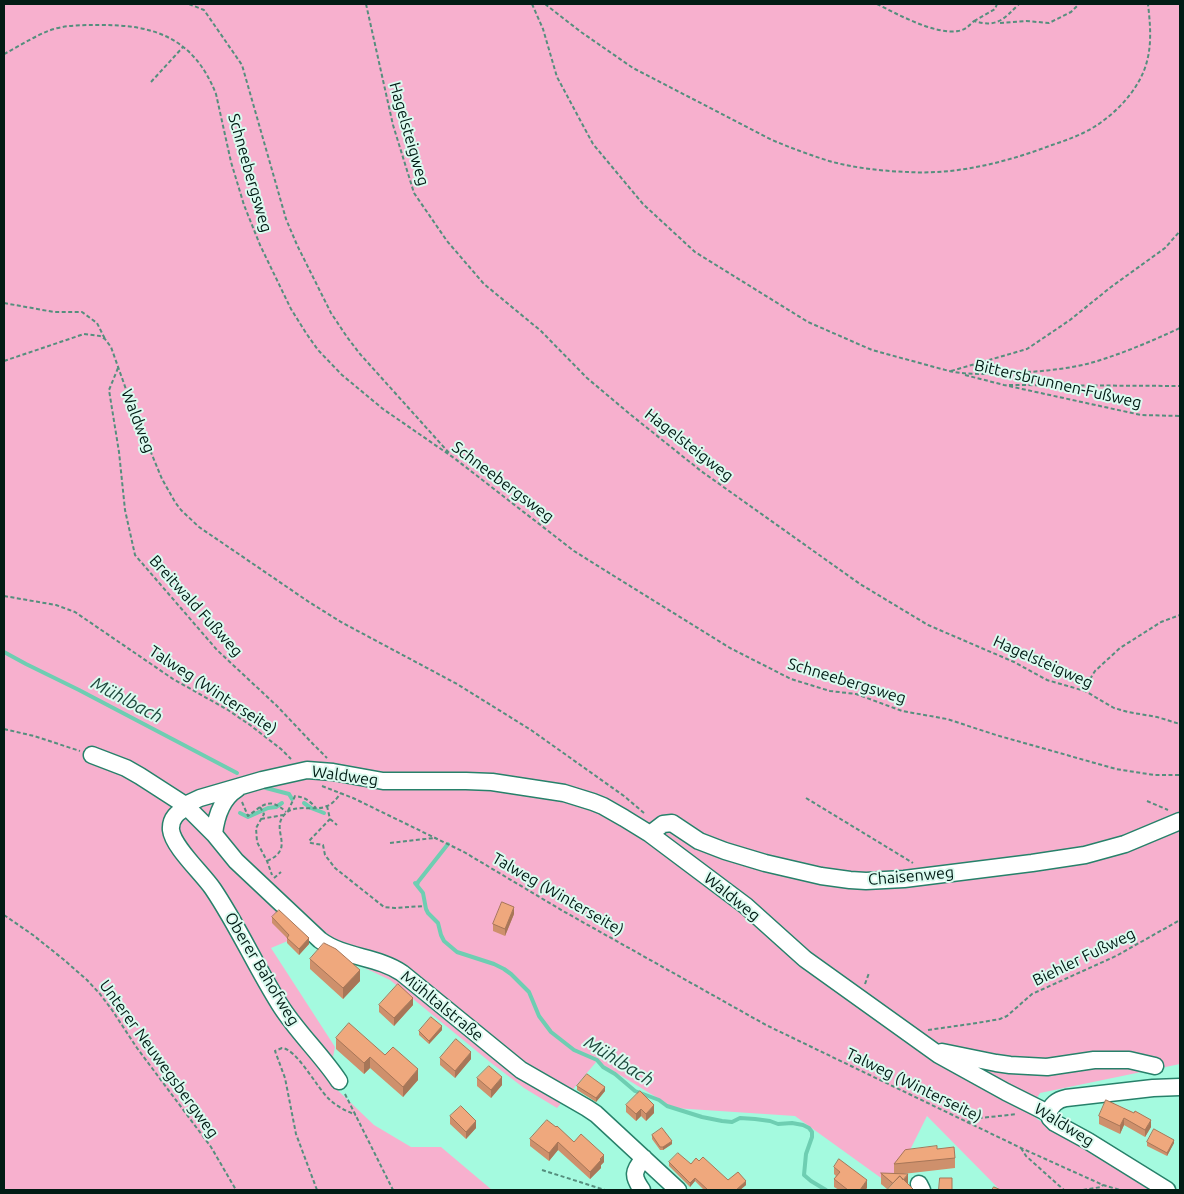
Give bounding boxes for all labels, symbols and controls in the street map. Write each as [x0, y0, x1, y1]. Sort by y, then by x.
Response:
street label: Hagelsteigweg [385, 80, 433, 188]
street label: Schneebergsweg [224, 111, 276, 235]
street label: Bittersbrunnen-Fußweg [973, 355, 1143, 413]
street label: Waldweg [117, 386, 159, 456]
street label: Hagelsteigweg [641, 404, 737, 486]
street label: Schneebergsweg [448, 437, 558, 527]
street label: Breitwald Fußweg [145, 551, 247, 661]
street label: Hagelsteigweg [990, 631, 1096, 693]
street label: Talweg (Winterseite) [145, 641, 281, 739]
street label: Schneebergsweg [786, 654, 908, 708]
water label: Mühlbach [88, 672, 166, 728]
street label: Waldweg [311, 762, 379, 790]
street label: Talweg (Winterseite) [489, 849, 627, 939]
street label: Chaisenweg [867, 863, 955, 889]
street label: Waldweg [700, 869, 764, 925]
street label: Oberer Bahofweg [221, 909, 303, 1029]
street label: Biehler Fußweg [1030, 924, 1138, 990]
street label: Mühltalstraße [397, 967, 487, 1045]
street label: Unterer Neuwegsbergweg [95, 976, 223, 1142]
water label: Mühlbach [580, 1031, 658, 1091]
street label: Talweg (Winterseite) [843, 1044, 985, 1126]
street label: Waldweg [1031, 1099, 1097, 1151]

